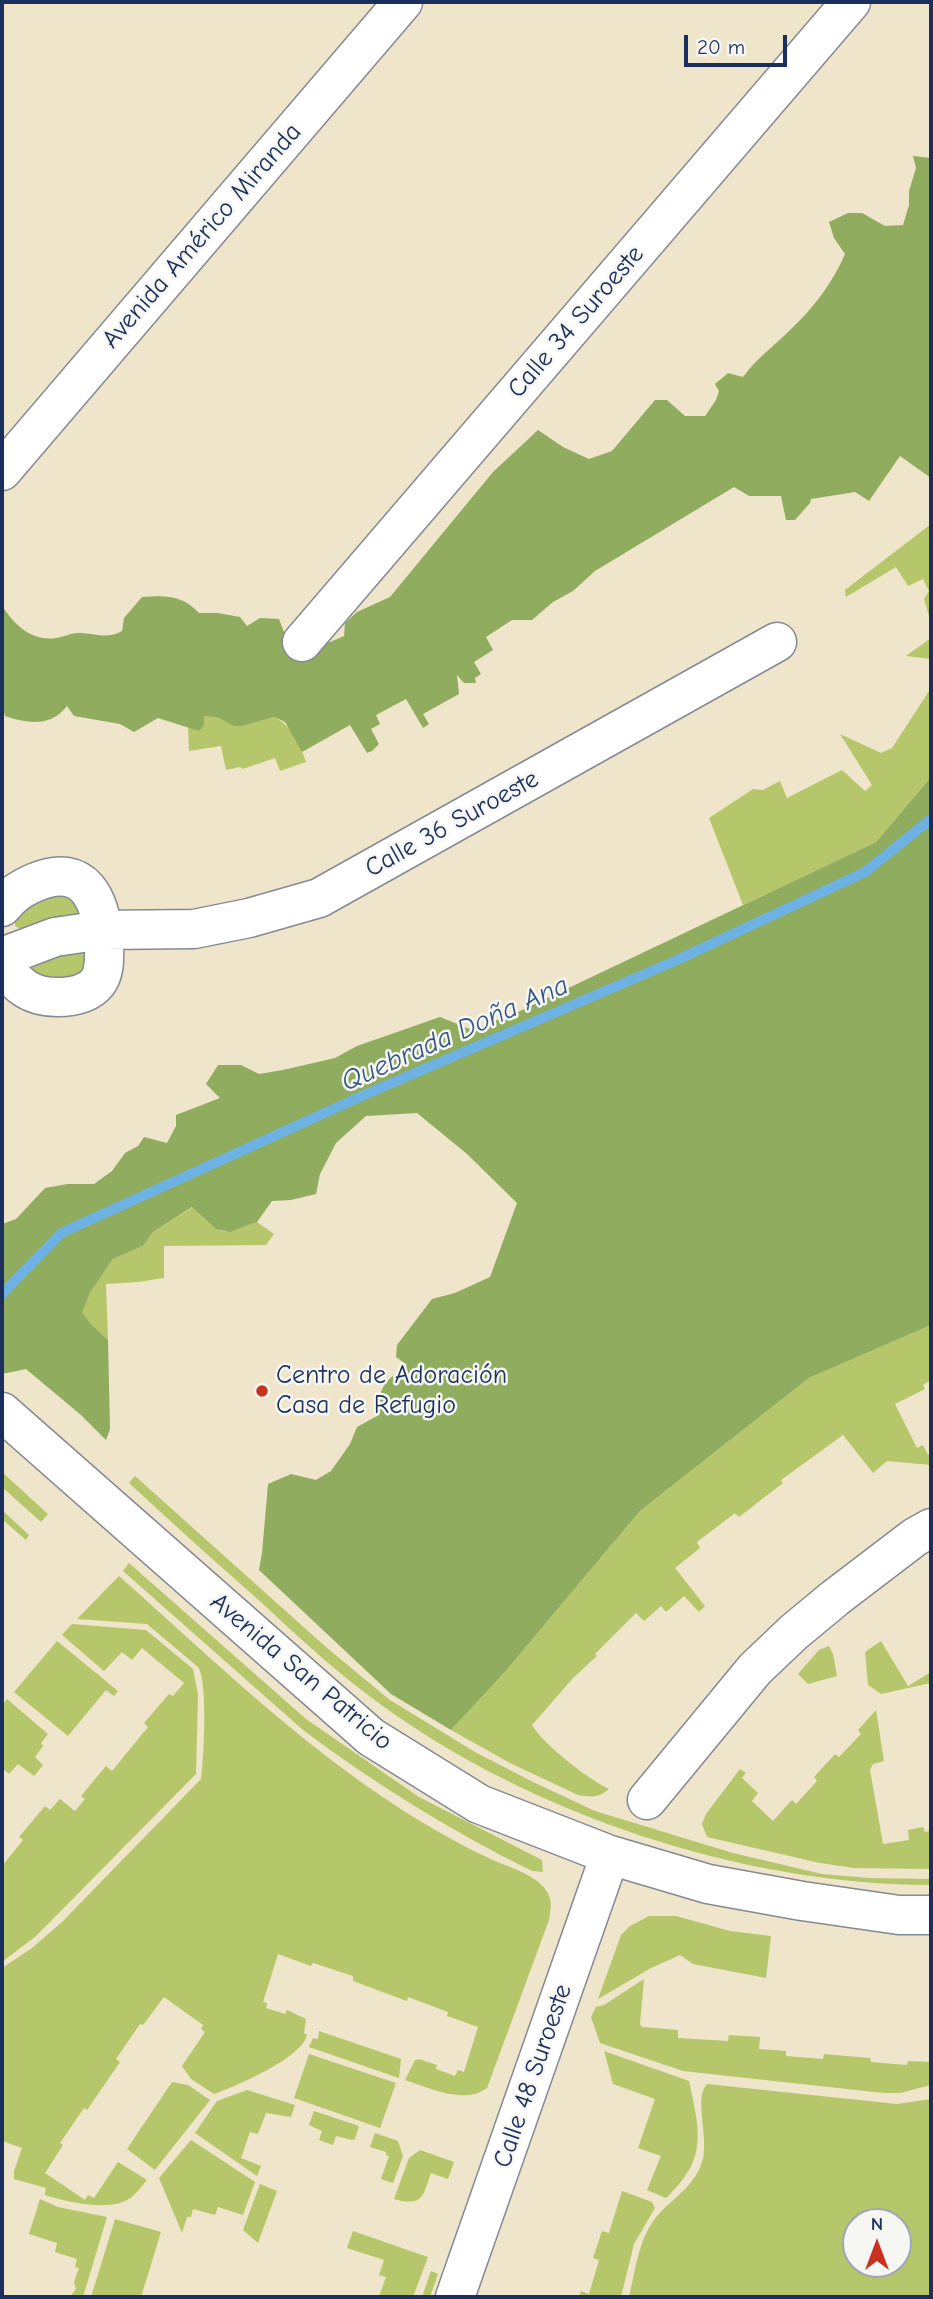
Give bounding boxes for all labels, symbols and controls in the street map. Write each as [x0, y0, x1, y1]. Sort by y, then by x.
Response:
scale bar [688, 21, 791, 65]
text: 20 m [697, 35, 745, 59]
street label: Avenida Américo Miranda [96, 117, 308, 355]
street label: Calle 34 Suroeste [501, 239, 651, 405]
street label: Calle 36 Suroeste [360, 764, 544, 884]
water label: Quebrada Doña Ana [336, 969, 574, 1099]
place label: Centro de Adoración Casa de Refugio [276, 1360, 507, 1422]
marker: Centro de Adoración Casa de Refugio [254, 1383, 270, 1399]
street label: Avenida San Patricio [204, 1587, 398, 1757]
street label: Calle 48 Suroeste [487, 1980, 579, 2172]
north arrow [842, 2208, 912, 2278]
text: N [871, 2213, 883, 2235]

